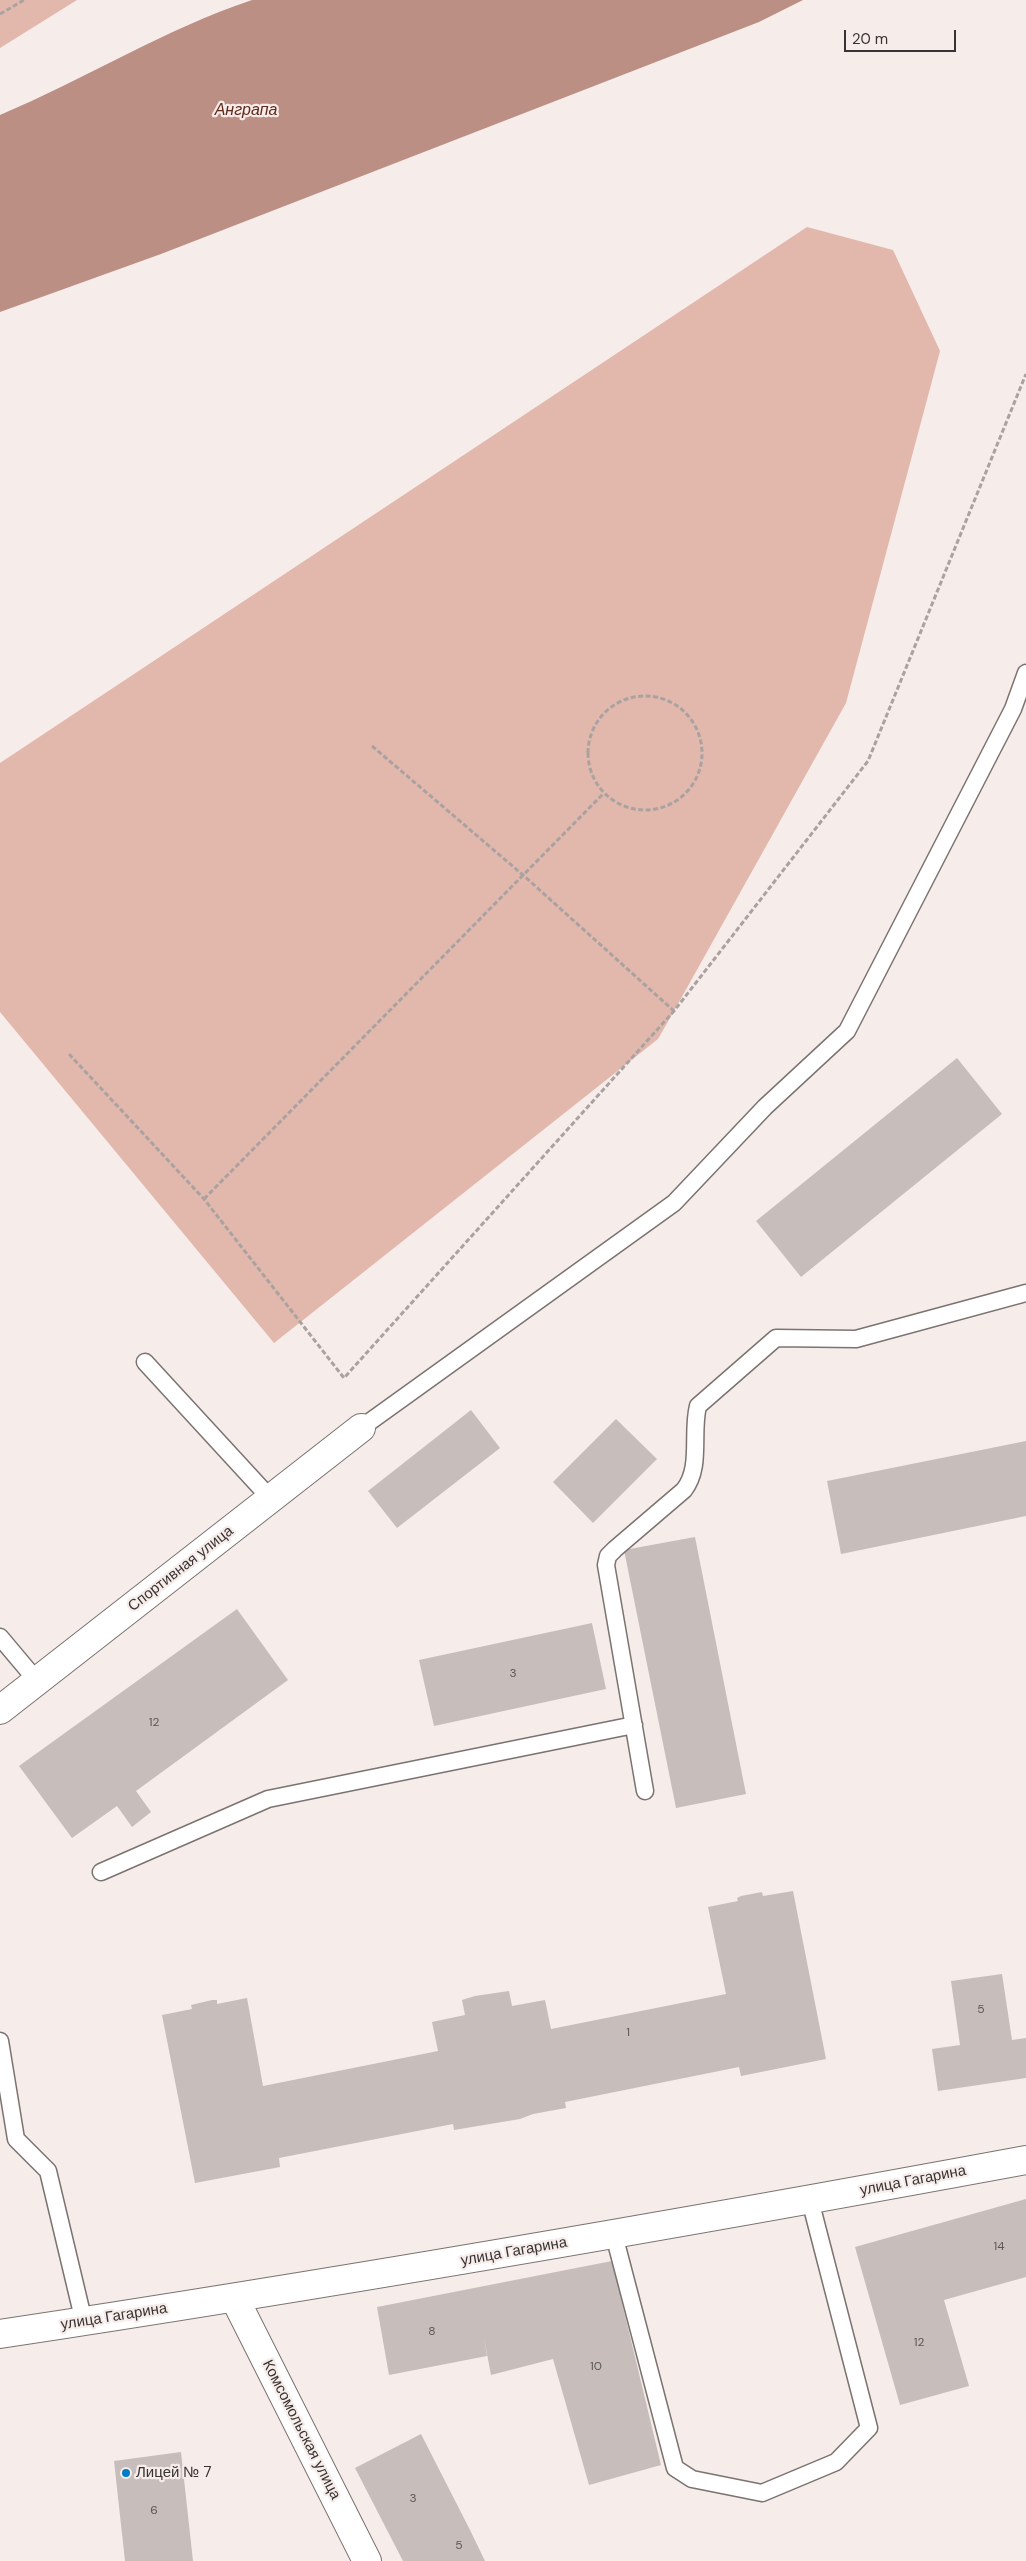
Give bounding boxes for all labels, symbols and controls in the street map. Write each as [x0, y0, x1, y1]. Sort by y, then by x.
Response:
scale bar [846, 20, 958, 52]
text: 20 m [852, 29, 888, 49]
water label: Анграпа [215, 101, 277, 121]
street label: Спортивная улица [125, 1522, 237, 1616]
house number: 3 [509, 1667, 517, 1681]
house number: 12 [149, 1716, 159, 1730]
house number: 5 [977, 2003, 985, 2017]
house number: 1 [626, 2026, 630, 2040]
street label: улица Гагарина [858, 2162, 968, 2200]
street label: улица Гагарина [459, 2234, 569, 2270]
house number: 14 [993, 2240, 1005, 2254]
street label: улица Гагарина [59, 2300, 169, 2334]
house number: 8 [428, 2325, 436, 2339]
house number: 12 [914, 2336, 924, 2350]
street label: Комсомольская улица [258, 2357, 344, 2503]
house number: 10 [590, 2360, 602, 2374]
place label: Лицей № 7 [136, 2464, 211, 2482]
marker: Лицей № 7 [120, 2467, 132, 2479]
house number: 3 [409, 2492, 417, 2506]
house number: 6 [150, 2504, 158, 2518]
house number: 5 [455, 2539, 463, 2553]

